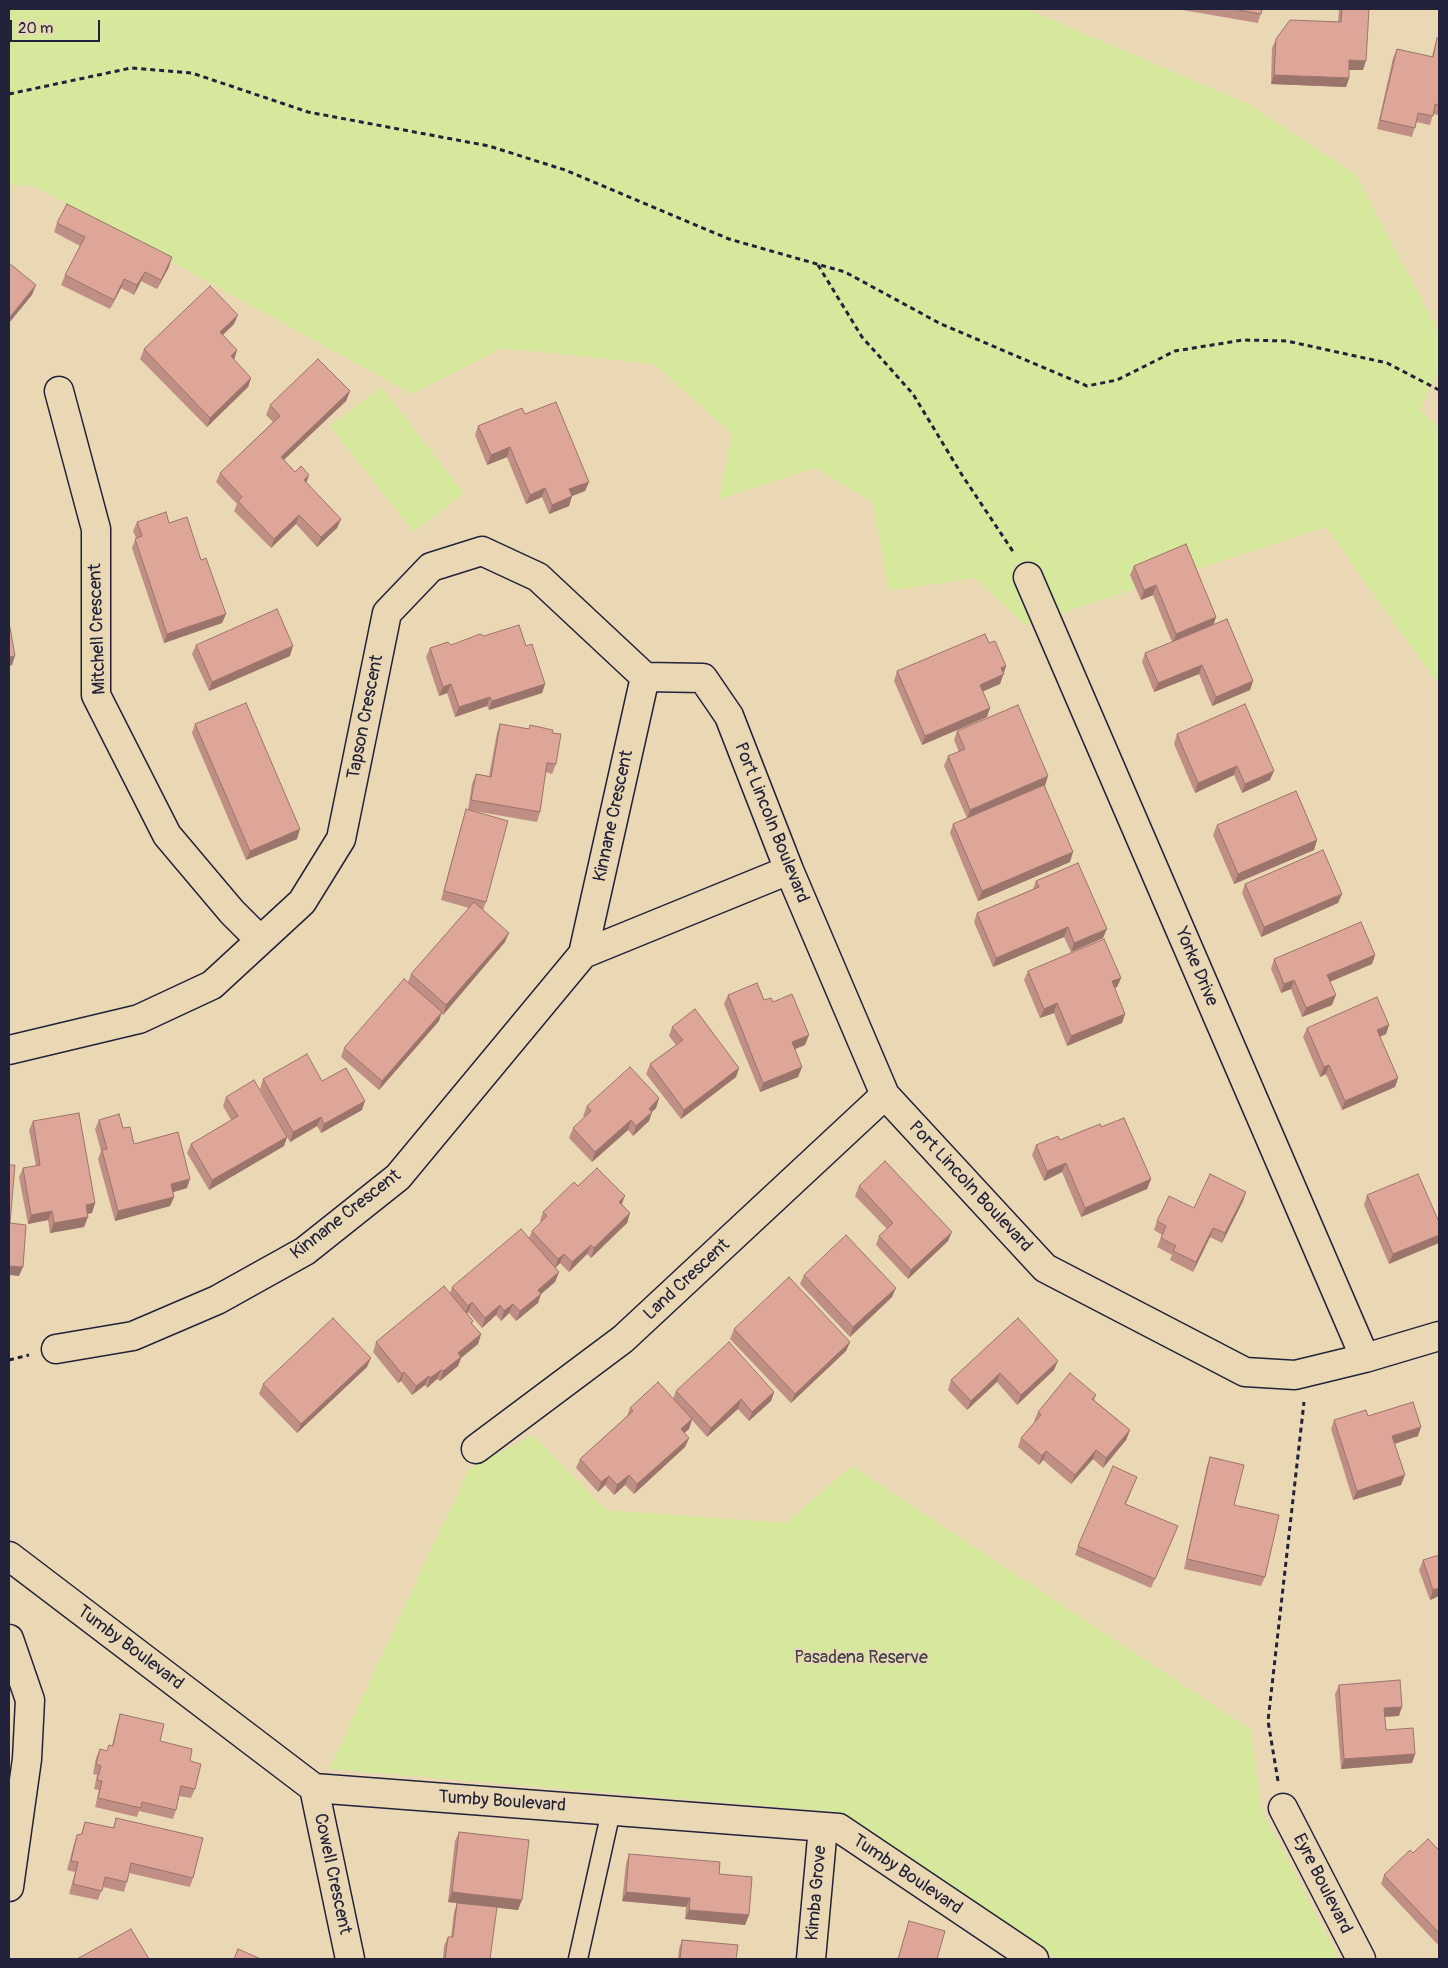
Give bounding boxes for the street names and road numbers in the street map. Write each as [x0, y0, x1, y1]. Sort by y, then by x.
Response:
street label: Mitchell Crescent [85, 563, 111, 695]
street label: Tapson Crescent [343, 653, 389, 781]
street label: Port Lincoln Boulevard [729, 740, 813, 906]
street label: Kinnane Crescent [589, 748, 639, 884]
street label: Yorke Drive [1170, 924, 1222, 1010]
street label: Port Lincoln Boulevard [904, 1117, 1036, 1257]
street label: Kinnane Crescent [287, 1165, 405, 1265]
street label: Land Crescent [639, 1235, 735, 1325]
street label: Tumby Boulevard [72, 1601, 188, 1695]
street label: Tumby Boulevard [438, 1787, 566, 1817]
street label: Cowell Crescent [309, 1812, 355, 1936]
street label: Tumby Boulevard [848, 1830, 966, 1920]
street label: Eyre Boulevard [1288, 1830, 1356, 1938]
street label: Kimba Grove [802, 1845, 832, 1941]

